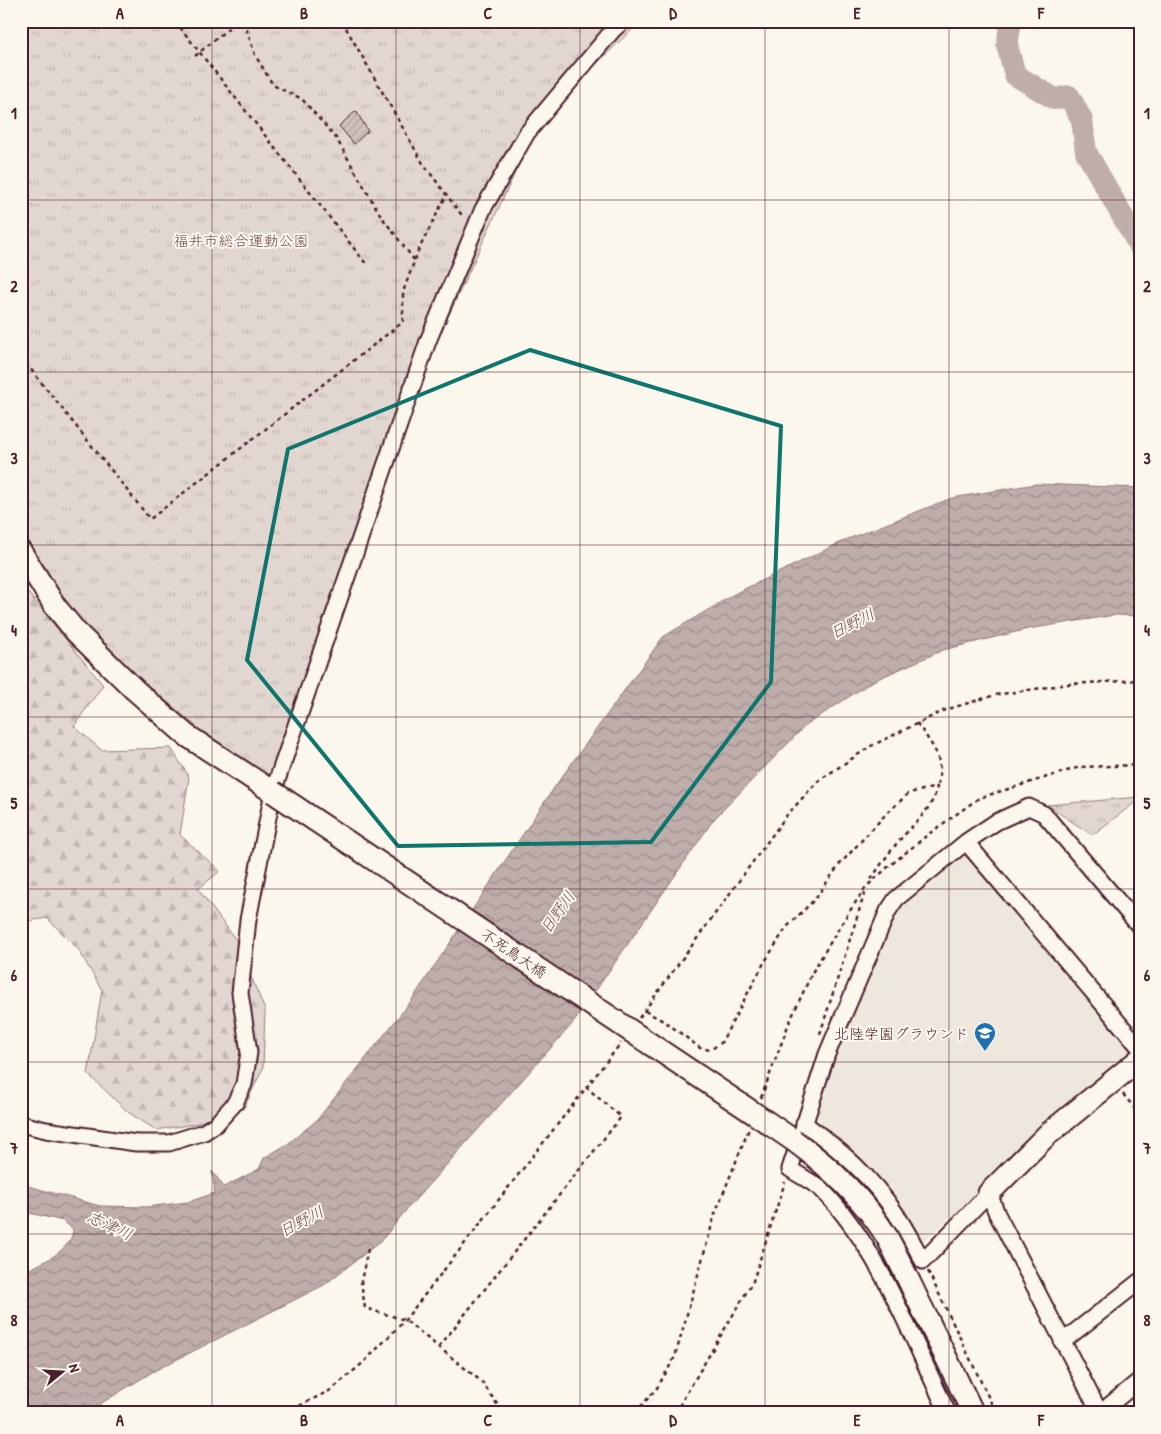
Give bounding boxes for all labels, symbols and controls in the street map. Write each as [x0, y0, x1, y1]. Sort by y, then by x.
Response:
text: A [116, 2, 124, 24]
text: B [300, 2, 308, 24]
text: C [484, 2, 493, 24]
text: D [669, 2, 677, 24]
text: E [853, 2, 861, 24]
text: F [1037, 2, 1045, 24]
text: 1 [11, 102, 17, 124]
text: 1 [1144, 102, 1150, 124]
park label: 福井市総合運動公園 [173, 230, 309, 251]
text: 2 [10, 275, 18, 297]
text: 2 [1143, 275, 1151, 297]
text: 3 [10, 447, 18, 469]
text: 3 [1143, 447, 1151, 469]
water label: 日野川 [826, 602, 878, 644]
text: 4 [11, 619, 17, 641]
text: 4 [1144, 619, 1150, 641]
text: 5 [11, 792, 18, 814]
text: 5 [1144, 792, 1151, 814]
water label: 日野川 [534, 886, 580, 938]
street label: 不死鳥大橋 [477, 923, 551, 983]
text: 6 [11, 964, 18, 986]
text: 6 [1144, 964, 1151, 986]
school or university icon: 北陸学園グラウンド [973, 1021, 997, 1052]
place label: 北陸学園グラウンド [834, 1023, 969, 1044]
text: 7 [9, 1137, 18, 1159]
text: 7 [1142, 1137, 1151, 1159]
water label: 日野川 [275, 1200, 327, 1242]
water label: 志津川 [84, 1205, 136, 1245]
text: 8 [11, 1309, 18, 1331]
text: 8 [1144, 1309, 1151, 1331]
north arrow [38, 1346, 88, 1396]
text: N [65, 1361, 85, 1375]
text: A [116, 1409, 124, 1431]
text: B [300, 1409, 308, 1431]
text: C [484, 1409, 493, 1431]
text: D [669, 1409, 677, 1431]
text: E [853, 1409, 861, 1431]
text: F [1037, 1409, 1045, 1431]

